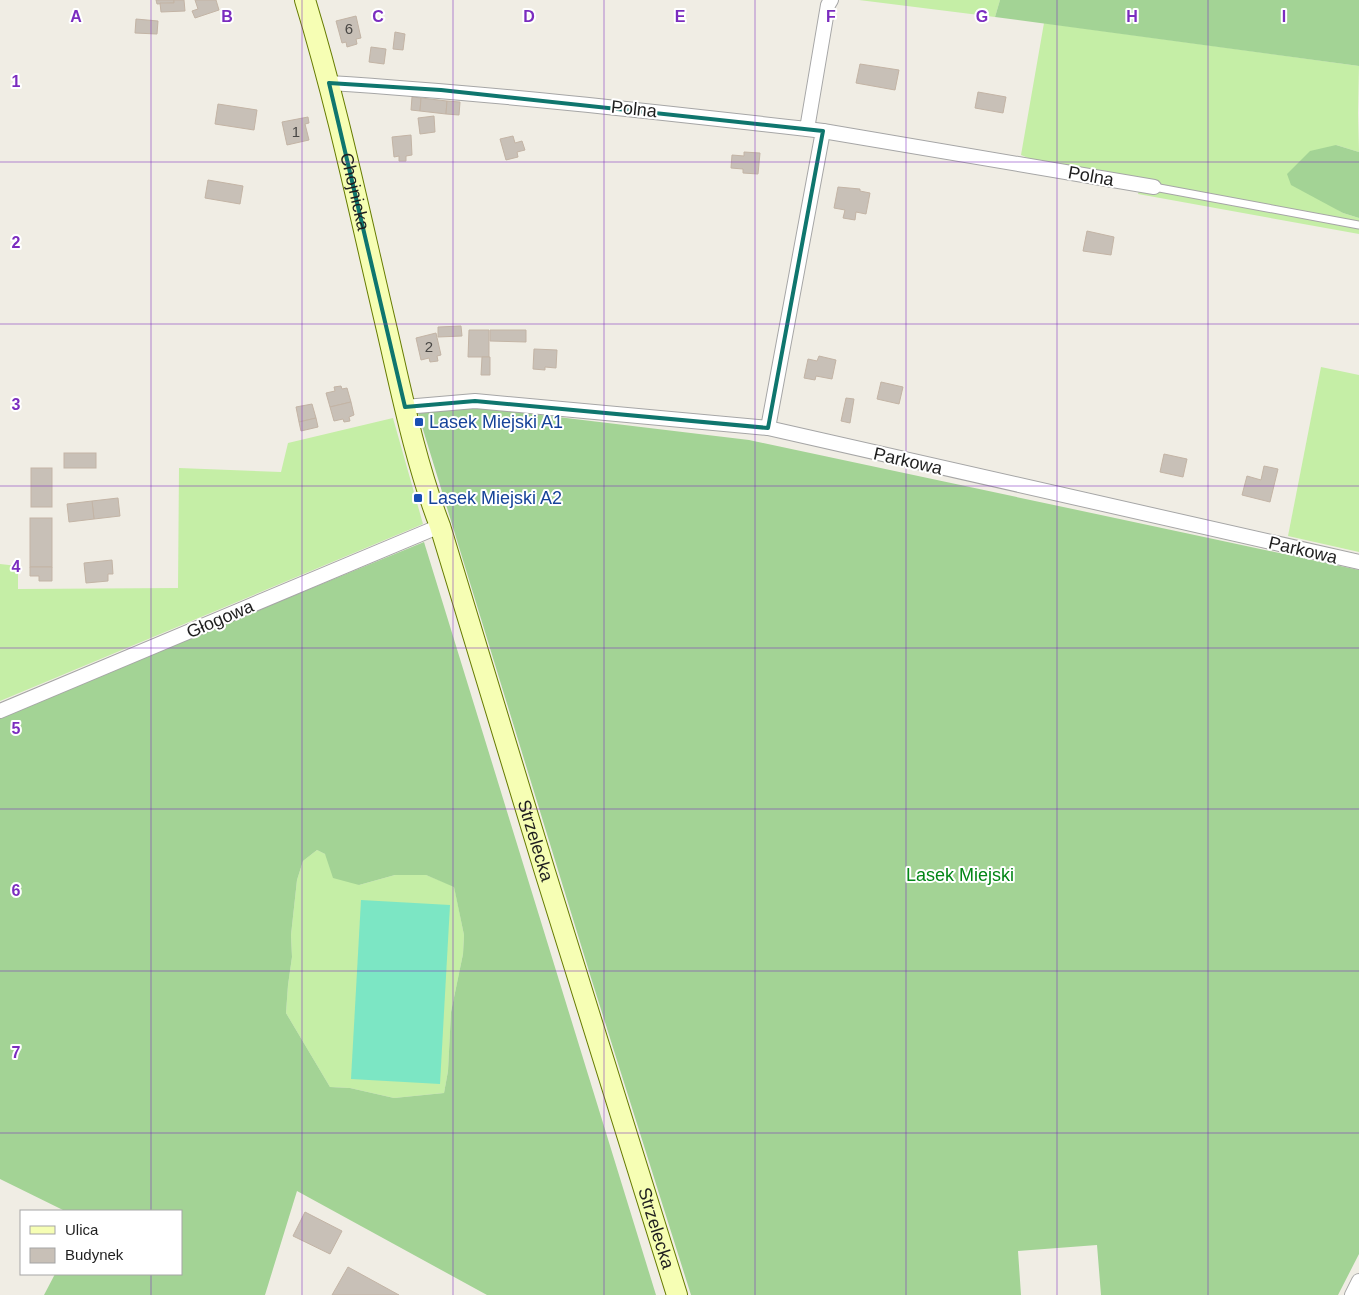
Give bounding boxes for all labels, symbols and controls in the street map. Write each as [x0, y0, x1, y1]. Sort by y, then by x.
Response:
text: A [70, 8, 82, 25]
text: B [221, 8, 233, 25]
text: C [372, 8, 384, 25]
text: D [523, 8, 535, 25]
text: E [675, 8, 686, 25]
text: F [826, 8, 836, 25]
text: G [976, 8, 988, 25]
text: H [1126, 8, 1138, 25]
text: I [1282, 8, 1286, 25]
house number: 6 [345, 20, 353, 37]
text: 1 [12, 73, 21, 90]
street label: Polna [610, 97, 659, 121]
house number: 1 [292, 123, 300, 140]
street label: Chojnicka [336, 151, 374, 233]
street label: Polna [1067, 162, 1116, 190]
text: 2 [12, 234, 21, 251]
house number: 2 [425, 338, 433, 355]
text: 3 [12, 396, 21, 413]
place label: Lasek Miejski A1 [429, 412, 563, 432]
marker: Lasek Miejski A1 [413, 416, 425, 428]
street label: Parkowa [872, 443, 945, 479]
place label: Lasek Miejski A2 [428, 488, 562, 508]
marker: Lasek Miejski A2 [412, 492, 424, 504]
street label: Parkowa [1267, 532, 1340, 568]
text: 4 [12, 558, 21, 575]
street label: Głogowa [183, 596, 258, 642]
text: 5 [12, 720, 21, 737]
street label: Strzelecka [514, 797, 558, 885]
park label: Lasek Miejski [906, 865, 1014, 885]
text: 6 [12, 882, 21, 899]
text: 7 [12, 1044, 21, 1061]
street label: Strzelecka [634, 1185, 679, 1272]
legend [20, 1210, 182, 1275]
text: Ulica [65, 1221, 99, 1238]
text: Budynek [65, 1246, 124, 1263]

